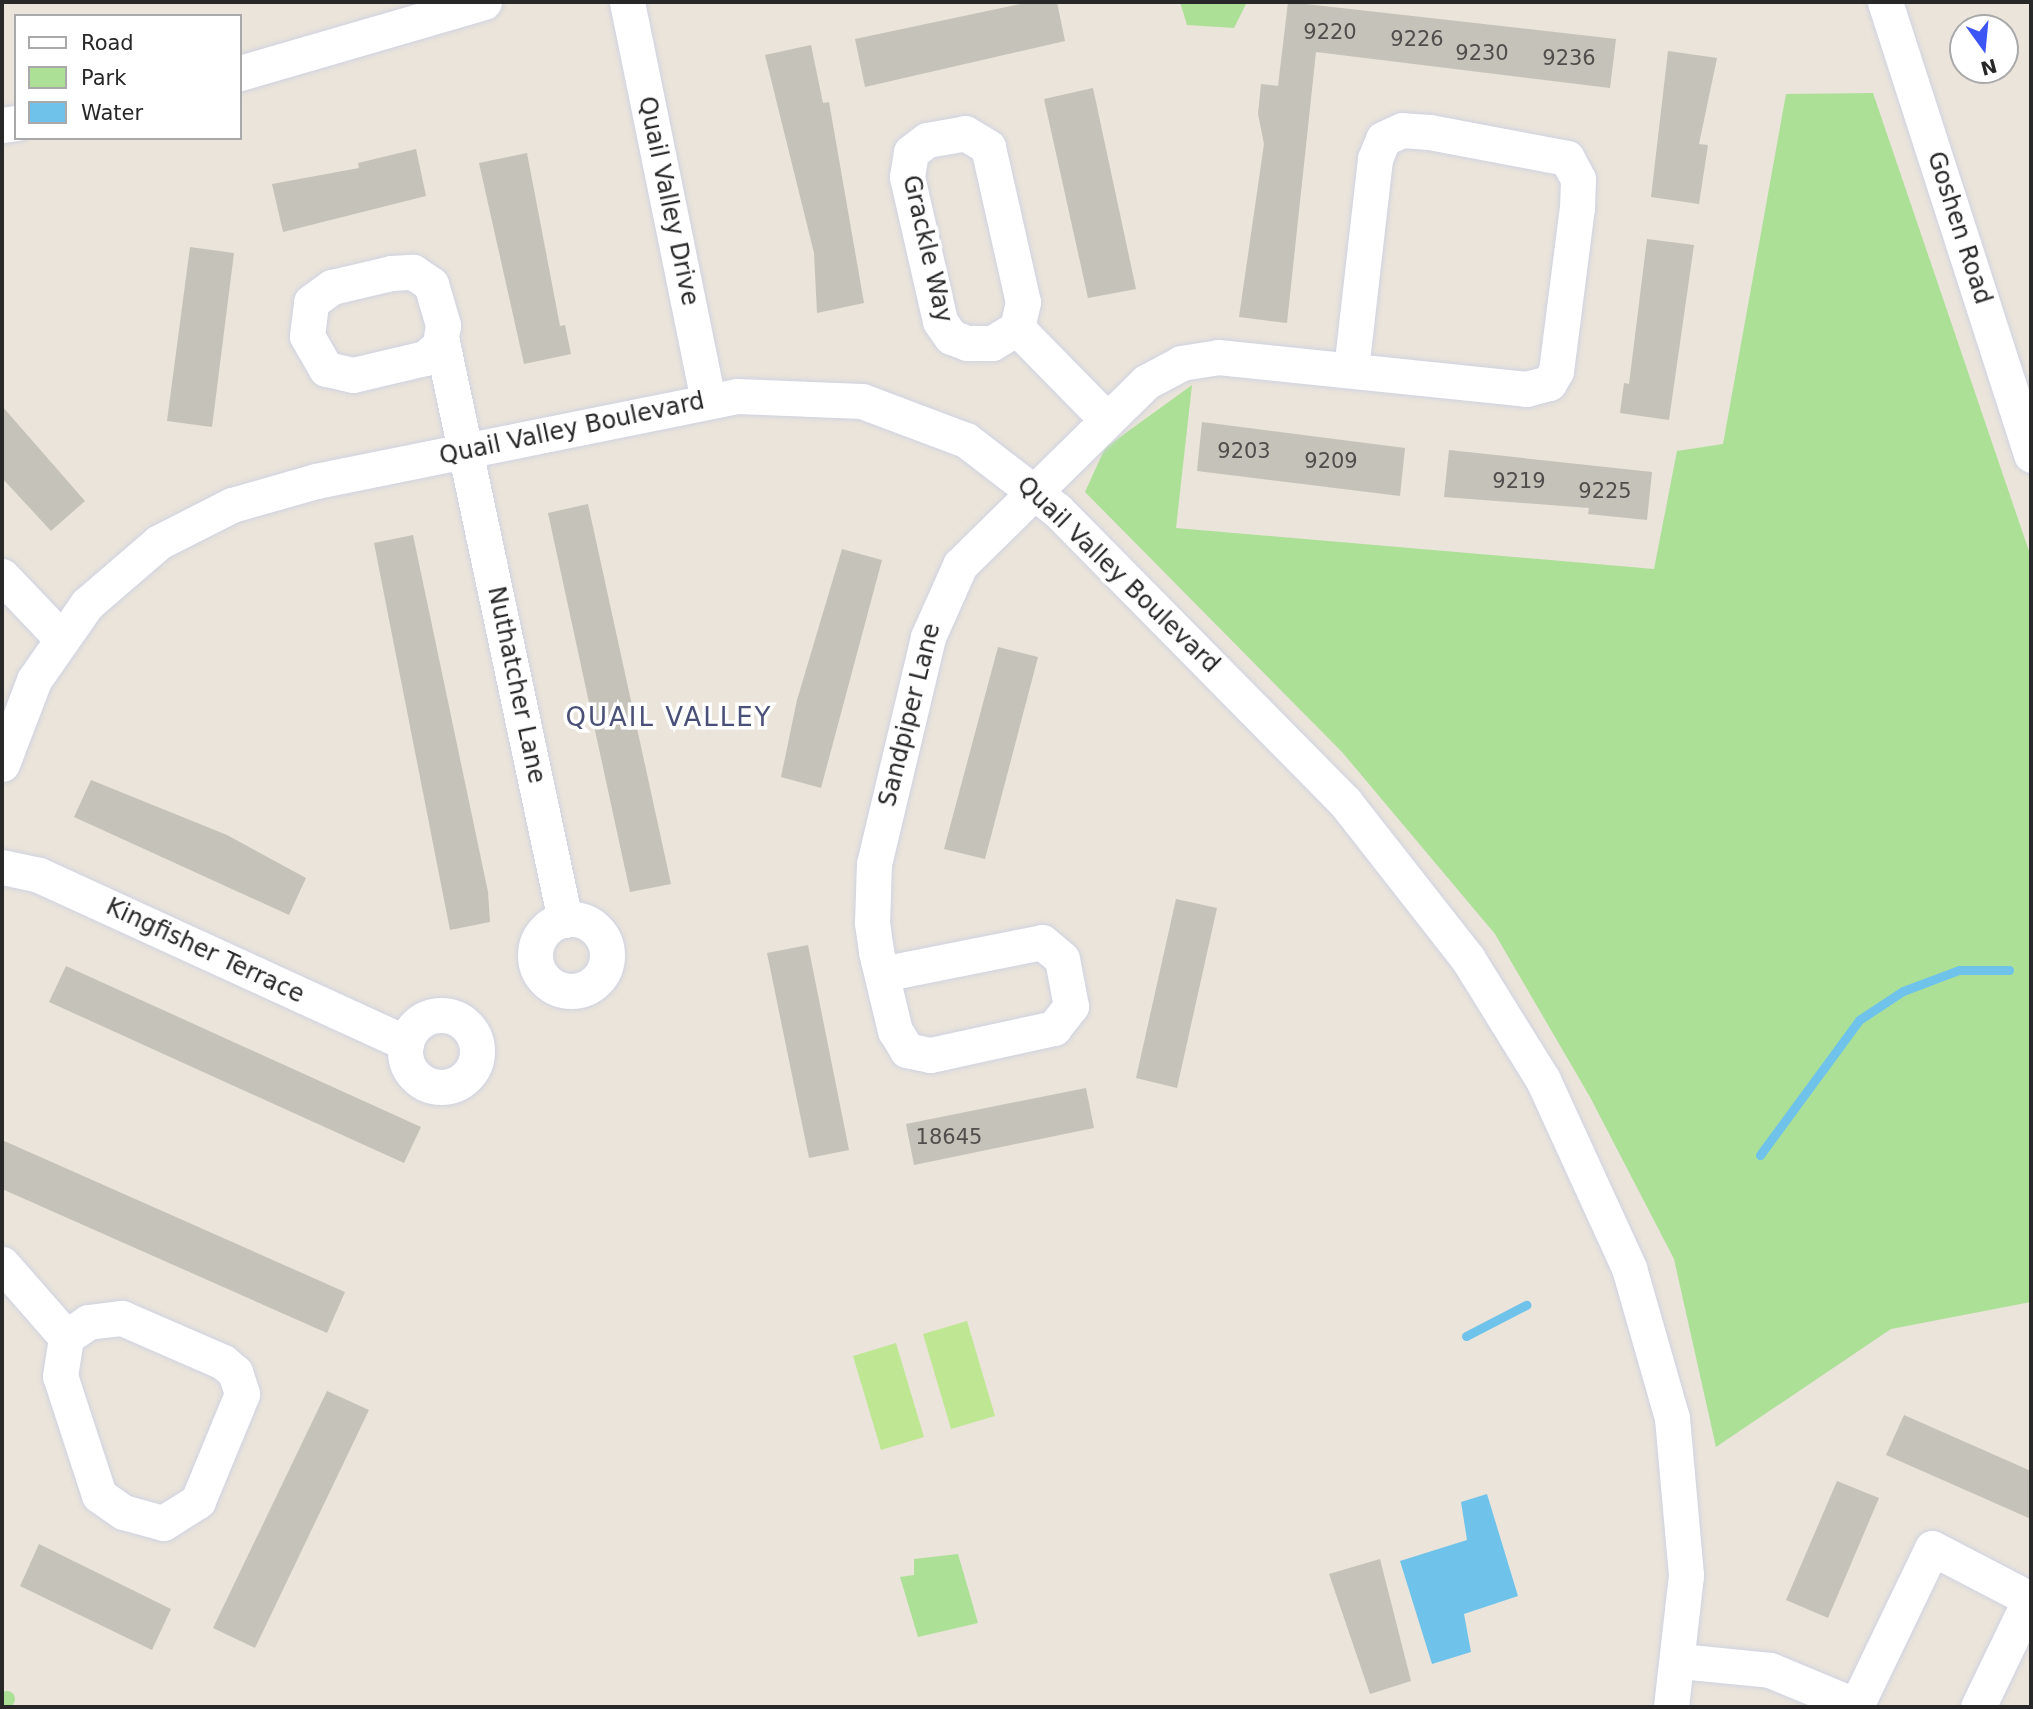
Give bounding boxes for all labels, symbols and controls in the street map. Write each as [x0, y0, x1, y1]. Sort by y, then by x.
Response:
legend [14, 14, 242, 140]
north arrow [1949, 14, 2019, 84]
house number: 9220 [1303, 19, 1357, 45]
house number: 9226 [1390, 26, 1444, 52]
text: Road [81, 31, 134, 55]
house number: 9230 [1455, 40, 1509, 66]
house number: 9236 [1542, 45, 1596, 71]
text: N [1978, 55, 1999, 80]
text: Park [81, 66, 126, 90]
street label: Quail Valley Drive [632, 94, 704, 308]
text: Water [81, 101, 143, 125]
street label: Goshen Road [1921, 148, 1997, 308]
street label: Grackle Way [896, 172, 958, 326]
street label: Quail Valley Boulevard [437, 387, 707, 471]
house number: 9203 [1217, 438, 1271, 464]
house number: 9209 [1304, 448, 1358, 474]
house number: 9219 [1492, 468, 1546, 494]
street label: Quail Valley Boulevard [1011, 471, 1225, 679]
house number: 9225 [1578, 478, 1632, 504]
street label: Nuthatcher Lane [481, 584, 551, 786]
street label: Sandpiper Lane [873, 620, 947, 810]
district label: QUAIL VALLEY [567, 702, 771, 734]
street label: Kingfisher Terrace [101, 892, 309, 1010]
house number: 18645 [916, 1124, 982, 1150]

